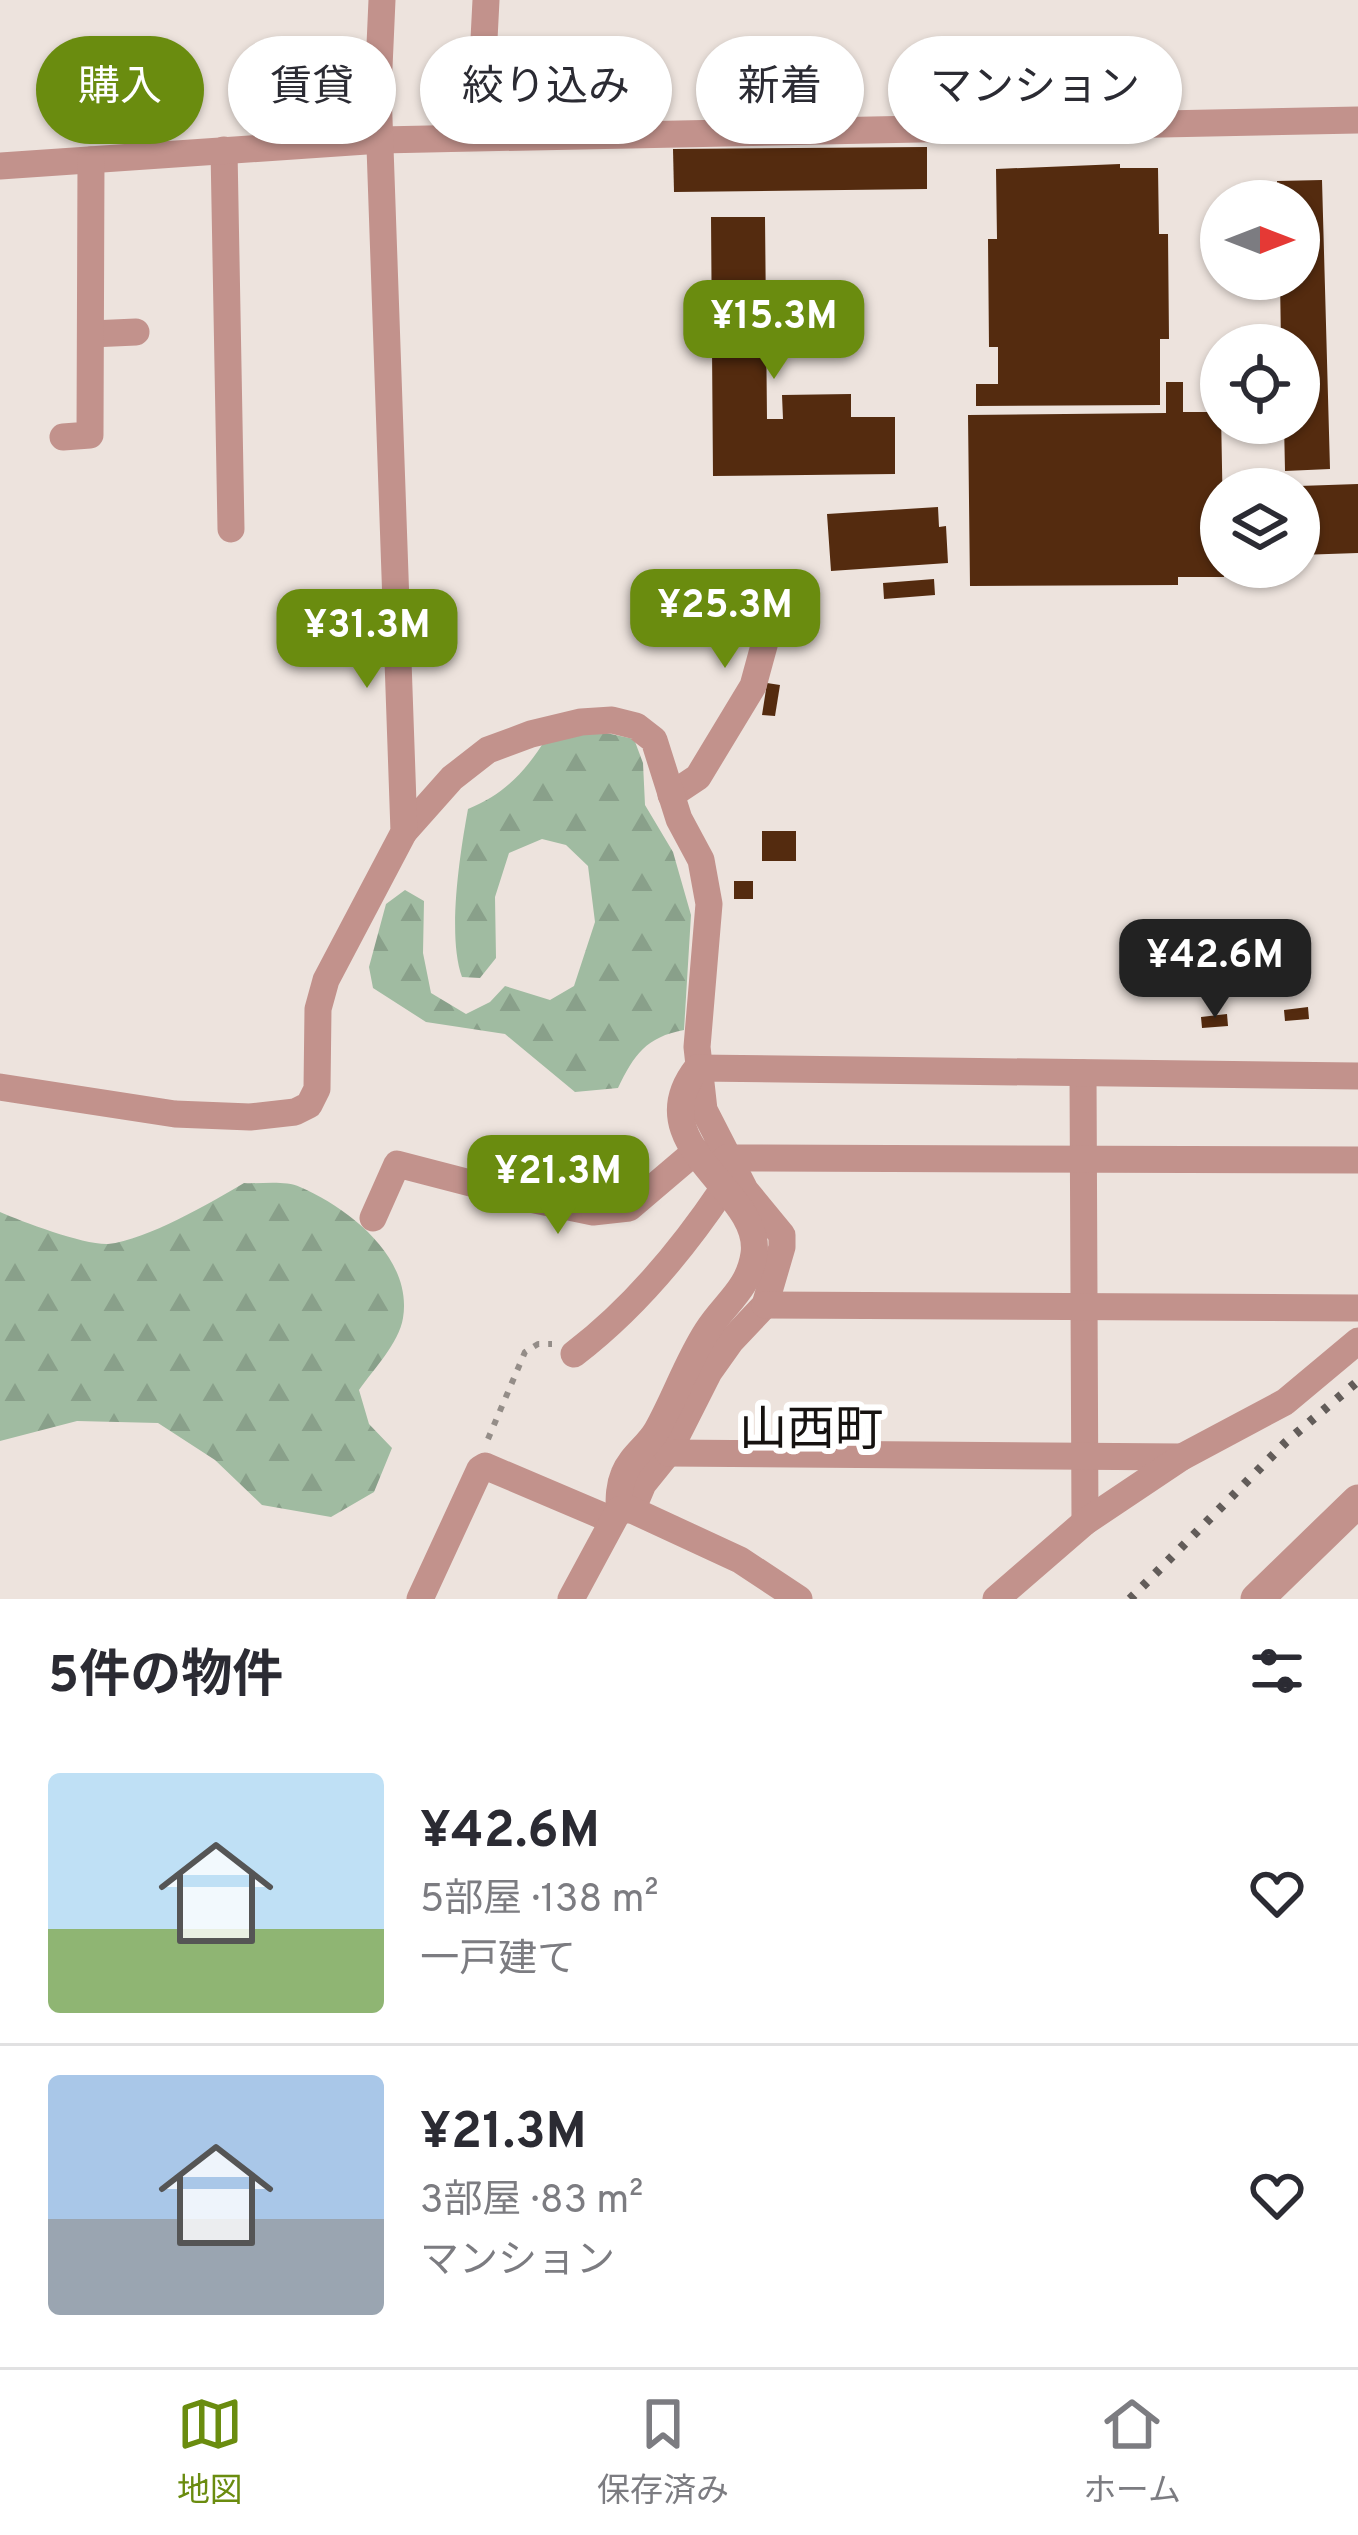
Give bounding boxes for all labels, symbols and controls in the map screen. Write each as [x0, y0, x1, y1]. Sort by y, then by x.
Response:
chip: 購入 [36, 36, 204, 144]
chip: 賃貸 [228, 36, 396, 144]
chip: 絞り込み [420, 36, 672, 144]
chip: 新着 [696, 36, 864, 144]
chip: マンション [888, 36, 1182, 144]
north arrow [1200, 180, 1320, 300]
map controls [1200, 180, 1320, 588]
pin: ¥15.3M [676, 280, 872, 382]
text: ¥15.3M [710, 294, 838, 343]
button: locate [1200, 324, 1320, 444]
button: layers [1200, 468, 1320, 588]
pin: ¥25.3M [627, 569, 823, 671]
text: ¥25.3M [657, 583, 793, 632]
pin: ¥31.3M [269, 589, 465, 691]
text: ¥31.3M [303, 603, 431, 652]
pin: ¥42.6M [1117, 919, 1313, 1021]
text: ¥42.6M [1146, 933, 1284, 982]
pin: ¥21.3M [460, 1135, 656, 1237]
text: ¥21.3M [494, 1149, 622, 1198]
district label: 山西町 [739, 1403, 883, 1463]
icon: filters [1244, 1638, 1310, 1704]
text: 5件の物件 [48, 1646, 283, 1711]
text: ¥42.6M [420, 1801, 600, 1866]
icon: home [144, 1821, 288, 1965]
icon: heart [1244, 1860, 1310, 1926]
text: 5部屋 · 138 m² [420, 1877, 659, 1926]
text: 一戸建て [420, 1937, 576, 1986]
text: ¥21.3M [420, 2102, 587, 2167]
icon: home [144, 2123, 288, 2267]
icon: heart [1244, 2162, 1310, 2228]
text: 3部屋 · 83 m² [420, 2178, 643, 2227]
text: マンション [420, 2238, 615, 2287]
tab: 地図 [177, 2391, 243, 2514]
tab: 保存済み [597, 2391, 729, 2514]
tab: ホーム [1083, 2391, 1181, 2514]

